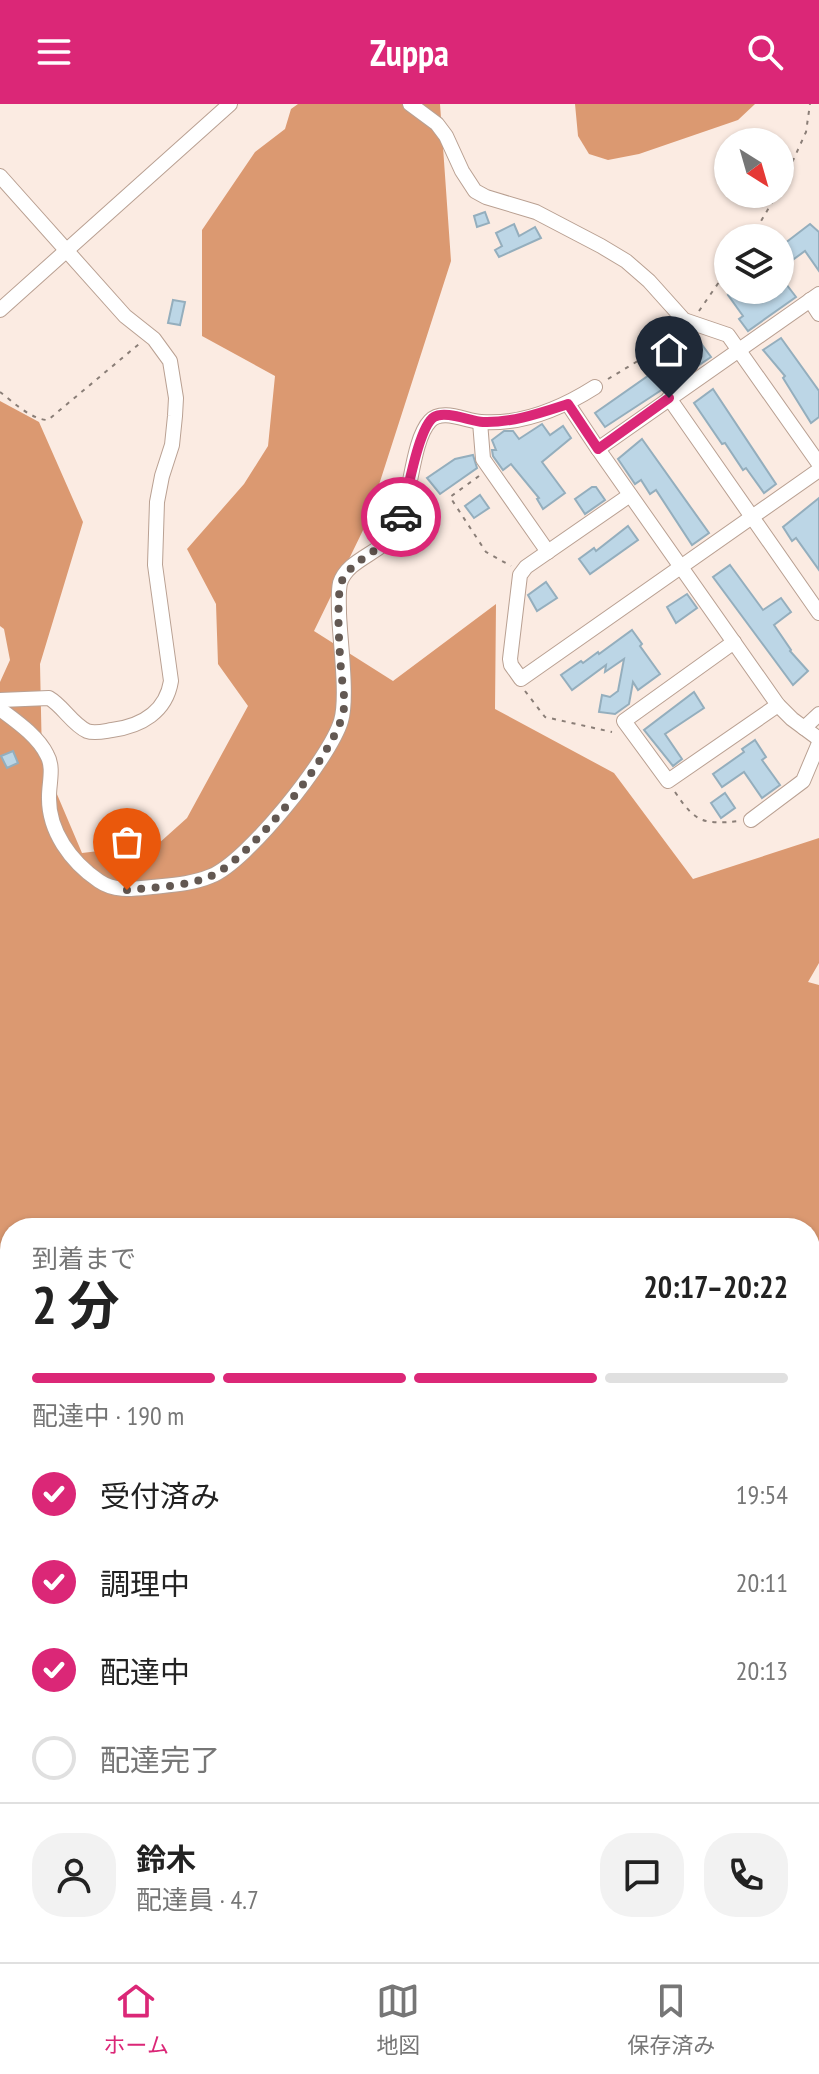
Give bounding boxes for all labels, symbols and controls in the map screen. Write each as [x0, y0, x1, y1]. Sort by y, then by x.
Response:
text: Zuppa [370, 29, 449, 76]
icon: menu [32, 30, 76, 74]
icon: search [743, 30, 787, 74]
north arrow [714, 128, 794, 208]
map controls [714, 128, 794, 304]
button: layers [714, 224, 794, 304]
pin [635, 316, 703, 398]
icon: home [647, 328, 691, 372]
courier [361, 477, 441, 557]
icon: car [379, 495, 423, 539]
pin [93, 808, 161, 890]
icon: bag [105, 820, 149, 864]
text: 到着まで [32, 1242, 136, 1275]
text: 20:17–20:22 [644, 1267, 788, 1306]
text: 2 分 [32, 1271, 120, 1338]
text: 配達中 · 190 m [32, 1399, 184, 1432]
icon: check [32, 1472, 76, 1516]
text: 受付済み [100, 1476, 220, 1515]
text: 19:54 [736, 1478, 788, 1511]
icon: check [32, 1560, 76, 1604]
text: 調理中 [100, 1564, 190, 1603]
text: 20:11 [736, 1566, 788, 1599]
icon: check [32, 1648, 76, 1692]
text: 配達中 [100, 1652, 190, 1691]
text: 20:13 [736, 1654, 788, 1687]
text: 配達完了 [100, 1740, 220, 1779]
button: person [32, 1833, 116, 1917]
button: chat [600, 1833, 684, 1917]
button: phone [704, 1833, 788, 1917]
text: 鈴木 [136, 1839, 196, 1878]
text: 配達員 · 4.7 [136, 1883, 259, 1916]
tab: ホーム [104, 1979, 169, 2059]
tab: 地図 [376, 1979, 420, 2059]
tab: 保存済み [627, 1979, 715, 2059]

